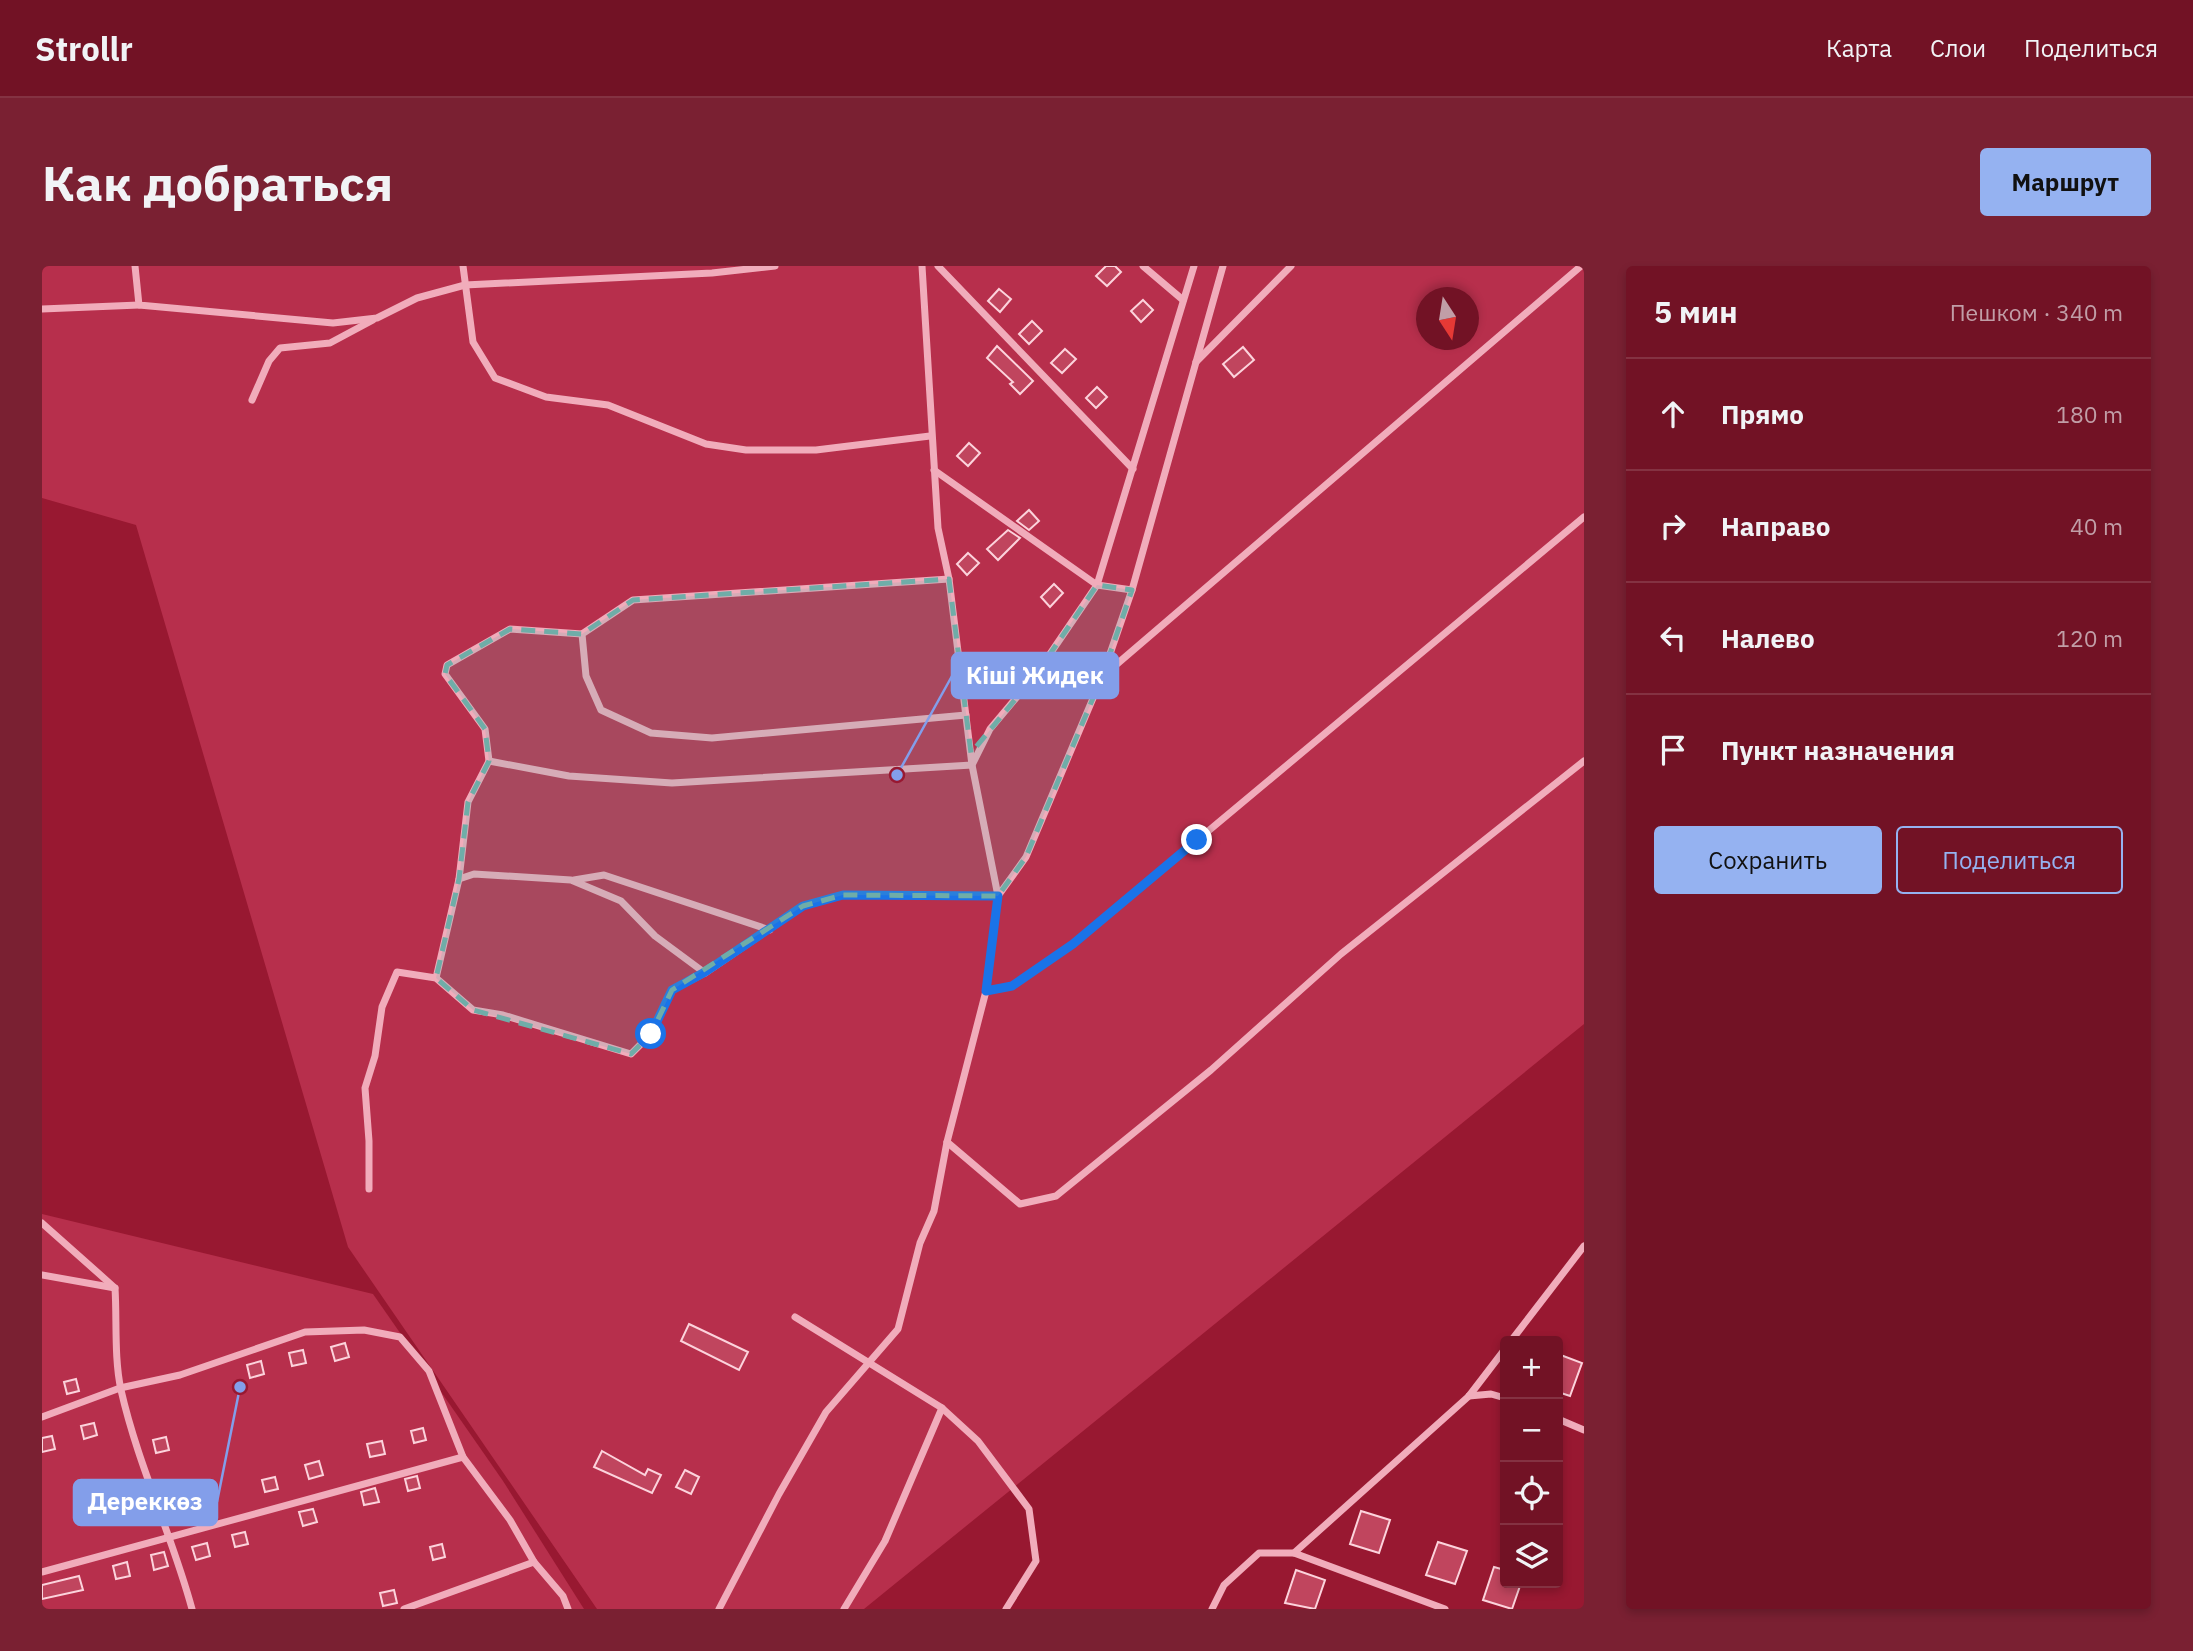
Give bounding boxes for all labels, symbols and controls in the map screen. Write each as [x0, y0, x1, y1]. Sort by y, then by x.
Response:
text: Strollr [35, 27, 133, 70]
text: Карта [1826, 32, 1892, 64]
text: Слои [1930, 32, 1986, 64]
text: Поделиться [2024, 32, 2158, 64]
button: Маршрут [1980, 148, 2151, 216]
text: Как добраться [42, 151, 393, 214]
north arrow [1416, 287, 1479, 350]
text: 5 мин [1654, 292, 1738, 331]
text: Пешком · 340 m [1950, 297, 2123, 327]
icon: ahead [1654, 395, 1692, 433]
text: Прямо [1721, 397, 1804, 431]
text: 180 m [2056, 399, 2123, 429]
icon: right [1654, 507, 1692, 545]
text: Направо [1721, 509, 1830, 543]
text: 40 m [2070, 511, 2123, 541]
icon: left [1654, 619, 1692, 657]
text: Налево [1721, 621, 1815, 655]
text: 120 m [2056, 623, 2123, 653]
callout: Кіші Жидек [952, 653, 1118, 698]
text: Кіші Жидек [966, 659, 1104, 691]
icon: arrive [1654, 731, 1692, 769]
text: Пункт назначения [1721, 733, 1955, 767]
route end [1181, 824, 1212, 855]
button: Сохранить [1654, 826, 1882, 894]
button: Поделиться [1896, 826, 2123, 894]
route start [635, 1018, 666, 1049]
map controls [1500, 1336, 1563, 1588]
button: + [1500, 1336, 1563, 1399]
button: − [1500, 1399, 1563, 1462]
button: locate [1500, 1462, 1563, 1525]
callout: Дереккөз [74, 1480, 217, 1525]
text: Дереккөз [87, 1485, 203, 1517]
button: layers [1500, 1525, 1563, 1588]

